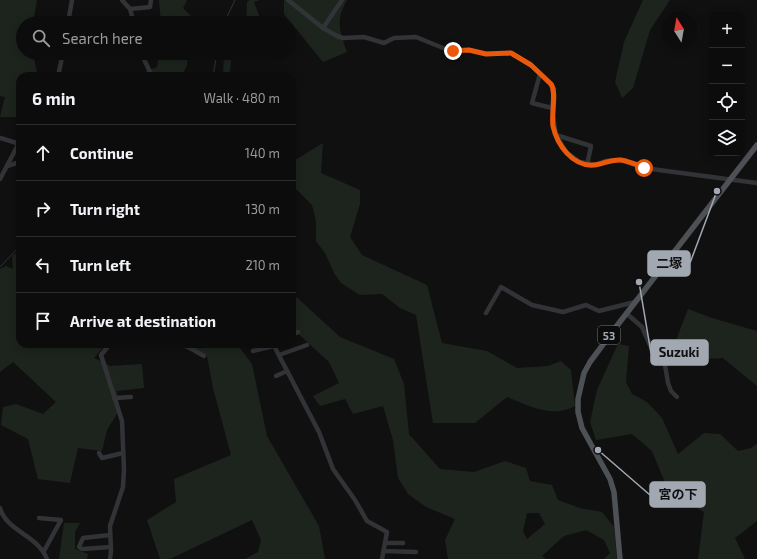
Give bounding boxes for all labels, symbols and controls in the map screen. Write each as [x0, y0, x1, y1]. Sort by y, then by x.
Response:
north arrow [661, 12, 697, 48]
map controls [709, 12, 745, 156]
button: + [709, 12, 745, 48]
search box [16, 16, 296, 60]
icon: search [30, 27, 52, 49]
text: Search here [62, 29, 143, 47]
route end [444, 42, 462, 60]
button: − [709, 48, 745, 84]
button: locate [709, 84, 745, 120]
text: 6 min [32, 88, 76, 108]
text: Walk · 480 m [203, 90, 280, 106]
button: layers [709, 120, 745, 156]
icon: ahead [32, 142, 54, 164]
text: Continue [70, 144, 133, 162]
text: 140 m [245, 145, 280, 161]
route start [635, 159, 653, 177]
icon: right [32, 198, 54, 220]
text: Turn right [70, 200, 140, 218]
text: 130 m [245, 201, 280, 217]
callout: 二塚 [648, 251, 690, 276]
icon: left [32, 254, 54, 276]
text: 二塚 [656, 255, 682, 271]
text: Turn left [70, 256, 131, 274]
text: 210 m [245, 257, 280, 273]
icon: arrive [32, 310, 54, 332]
text: Arrive at destination [70, 312, 216, 330]
road number: 53 [598, 326, 620, 344]
callout: Suzuki [651, 340, 708, 365]
text: Suzuki [659, 344, 699, 360]
callout: 宮の下 [650, 482, 705, 507]
text: 宮の下 [658, 486, 698, 502]

